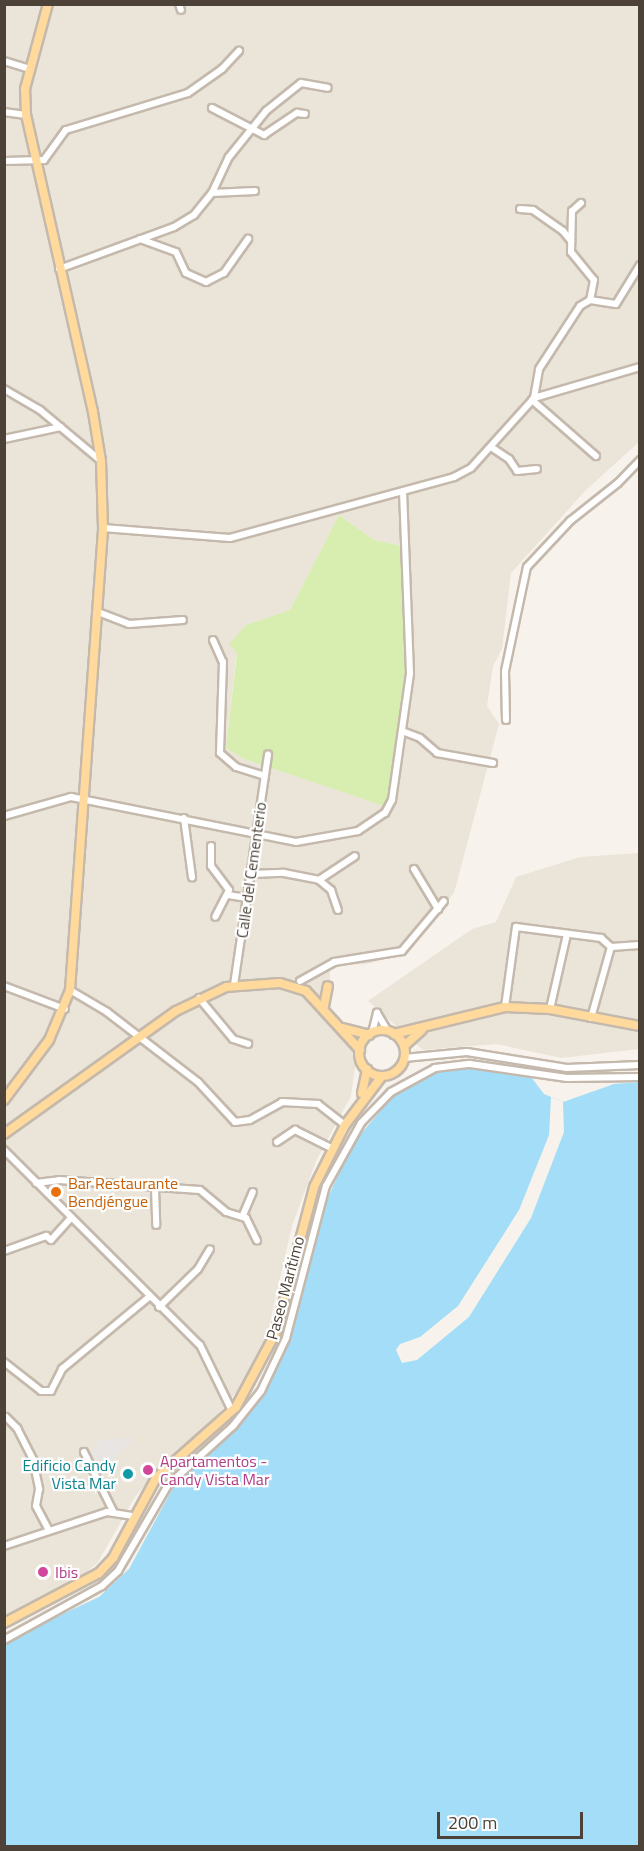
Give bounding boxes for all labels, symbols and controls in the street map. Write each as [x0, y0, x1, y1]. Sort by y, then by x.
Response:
street label: Calle del Cementerio [232, 801, 270, 939]
place label: Bar Restaurante Bendjéngue [68, 1173, 178, 1211]
marker: Bar Restaurante Bendjéngue [49, 1185, 63, 1199]
street label: Paseo Marítimo [262, 1234, 308, 1342]
place label: Apartamentos - Candy Vista Mar [160, 1451, 269, 1489]
place label: Edificio Candy Vista Mar [23, 1455, 116, 1493]
marker: Apartamentos - Candy Vista Mar [141, 1463, 155, 1477]
marker: Edificio Candy Vista Mar [121, 1467, 135, 1481]
place label: Ibis [55, 1562, 78, 1582]
marker: Ibis [36, 1565, 50, 1579]
scale bar [440, 1800, 586, 1838]
text: 200 m [448, 1809, 497, 1836]

